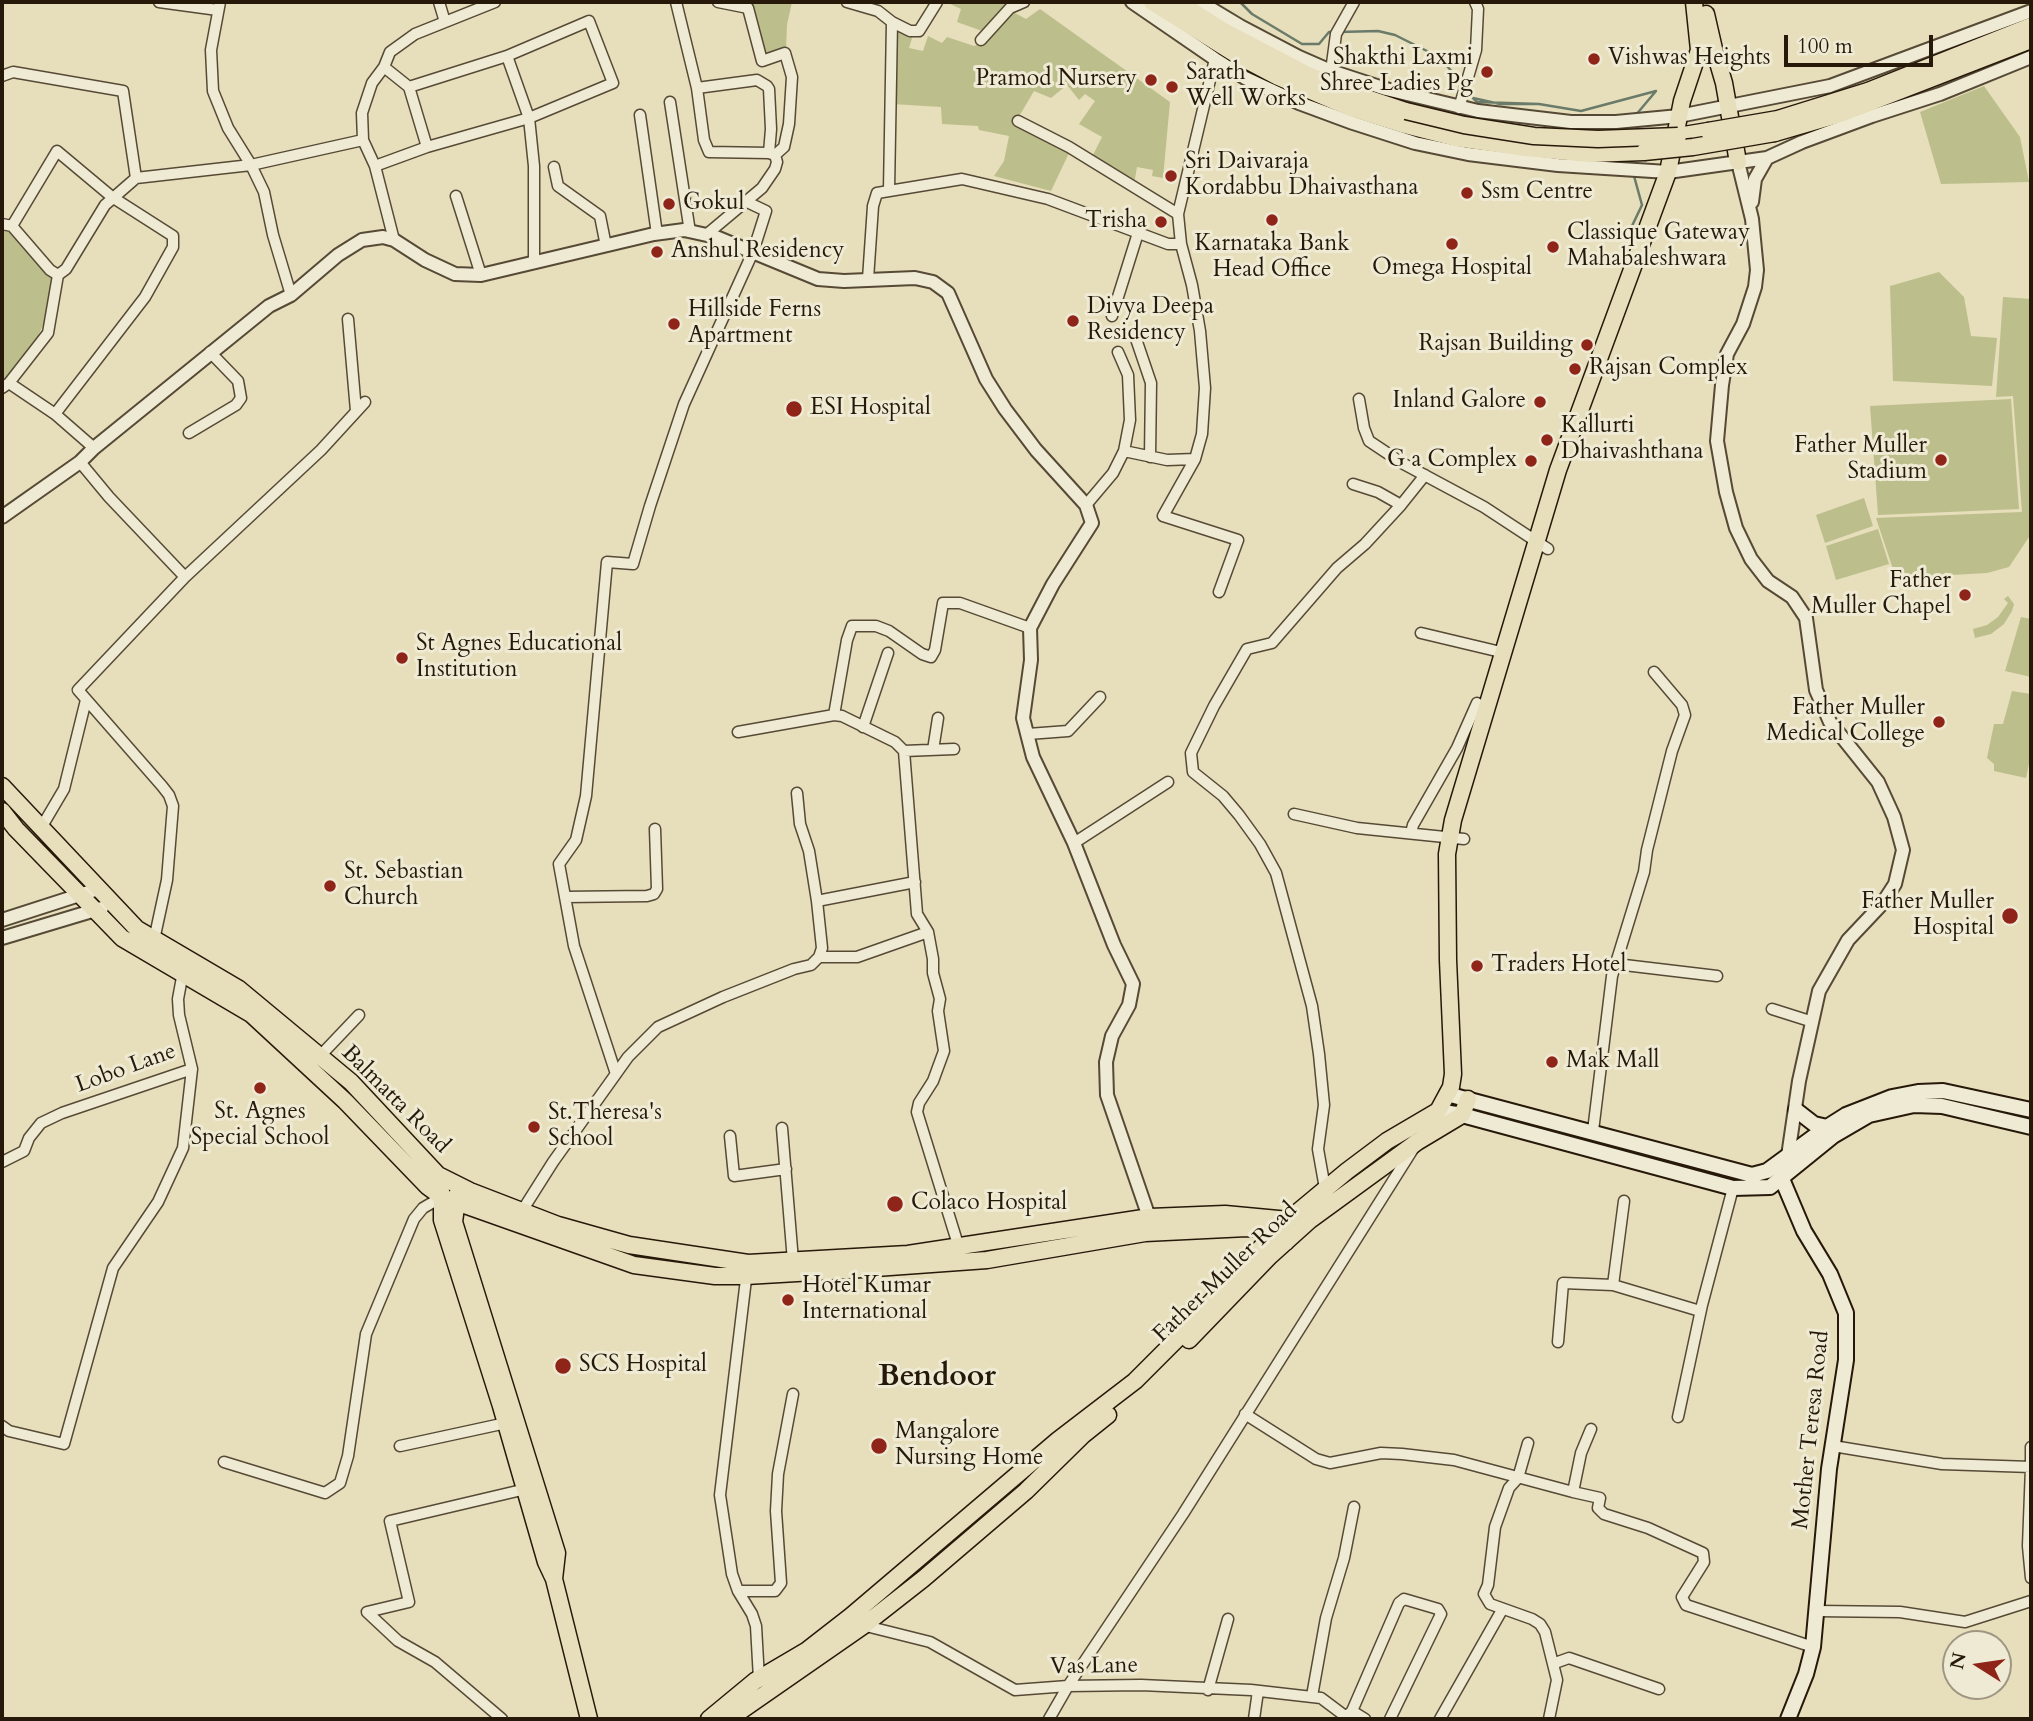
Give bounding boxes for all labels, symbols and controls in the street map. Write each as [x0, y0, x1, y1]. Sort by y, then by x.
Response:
scale bar [1788, 21, 1937, 65]
text: 100 m [1797, 32, 1853, 61]
place label: Shakthi Laxmi Shree Ladies Pg [1320, 45, 1473, 99]
place label: Vishwas Heights [1608, 45, 1771, 73]
marker: Vishwas Heights [1586, 51, 1602, 67]
place label: Sarath Well Works [1186, 60, 1306, 114]
marker: Shakthi Laxmi Shree Ladies Pg [1479, 64, 1495, 80]
place label: Pramod Nursery [975, 66, 1137, 94]
marker: Pramod Nursery [1143, 72, 1159, 88]
marker: Sarath Well Works [1164, 79, 1180, 95]
place label: Sri Daivaraja Kordabbu Dhaivasthana [1185, 149, 1418, 203]
marker: Sri Daivaraja Kordabbu Dhaivasthana [1163, 168, 1179, 184]
place label: Ssm Centre [1481, 179, 1593, 207]
marker: Ssm Centre [1459, 185, 1475, 201]
place label: Gokul [683, 190, 744, 218]
marker: Gokul [661, 196, 677, 212]
place label: Trisha [1085, 208, 1147, 236]
marker: Karnataka Bank Head Office [1264, 212, 1280, 228]
marker: Trisha [1153, 214, 1169, 230]
place label: Classique Gateway Mahabaleshwara [1567, 220, 1750, 274]
place label: Karnataka Bank Head Office [1194, 231, 1350, 285]
marker: Omega Hospital [1444, 236, 1460, 252]
place label: Anshul Residency [671, 238, 844, 266]
marker: Classique Gateway Mahabaleshwara [1545, 239, 1561, 255]
marker: Anshul Residency [649, 244, 665, 260]
place label: Omega Hospital [1372, 255, 1532, 283]
place label: Divya Deepa Residency [1087, 294, 1214, 348]
place label: Hillside Ferns Apartment [688, 297, 821, 351]
marker: Divya Deepa Residency [1065, 313, 1081, 329]
marker: Hillside Ferns Apartment [666, 316, 682, 332]
place label: Rajsan Building [1419, 331, 1573, 359]
marker: Rajsan Building [1579, 337, 1595, 353]
place label: Rajsan Complex [1589, 355, 1748, 383]
marker: Rajsan Complex [1567, 361, 1583, 377]
place label: Inland Galore [1393, 388, 1526, 416]
marker: Inland Galore [1532, 394, 1548, 410]
place label: ESI Hospital [810, 395, 931, 423]
marker: ESI Hospital [784, 399, 804, 419]
place label: Kallurti Dhaivashthana [1561, 413, 1703, 467]
marker: Kallurti Dhaivashthana [1539, 432, 1555, 448]
place label: Father Muller Stadium [1794, 433, 1927, 487]
place label: G a Complex [1387, 447, 1517, 475]
marker: Father Muller Stadium [1933, 452, 1949, 468]
marker: G a Complex [1523, 453, 1539, 469]
place label: Father Muller Chapel [1811, 568, 1951, 622]
marker: Father Muller Chapel [1957, 587, 1973, 603]
place label: St Agnes Educational Institution [416, 631, 622, 685]
marker: St Agnes Educational Institution [394, 650, 410, 666]
place label: Father Muller Medical College [1766, 695, 1925, 749]
marker: Father Muller Medical College [1931, 714, 1947, 730]
place label: St. Sebastian Church [344, 859, 463, 913]
marker: St. Sebastian Church [322, 878, 338, 894]
place label: Father Muller Hospital [1861, 889, 1994, 943]
marker: Father Muller Hospital [2000, 906, 2020, 926]
place label: Traders Hotel [1491, 952, 1626, 980]
marker: Traders Hotel [1469, 958, 1485, 974]
street label: Lobo Lane [72, 1038, 180, 1100]
street label: Balmatta Road [335, 1040, 455, 1160]
place label: Mak Mall [1566, 1048, 1659, 1076]
marker: Mak Mall [1544, 1054, 1560, 1070]
marker: St. Agnes Special School [252, 1080, 268, 1096]
place label: St. Agnes Special School [191, 1099, 329, 1153]
place label: St.Theresa's School [548, 1100, 662, 1154]
marker: St.Theresa's School [526, 1119, 542, 1135]
place label: Colaco Hospital [911, 1190, 1067, 1218]
marker: Colaco Hospital [885, 1194, 905, 1214]
street label: Father Muller Road [1148, 1197, 1304, 1349]
place label: Hotel Kumar International [802, 1273, 931, 1327]
marker: Hotel Kumar International [780, 1292, 796, 1308]
street label: Mother Teresa Road [1788, 1329, 1836, 1531]
place label: SCS Hospital [579, 1352, 707, 1380]
marker: SCS Hospital [553, 1356, 573, 1376]
district label: Bendoor [878, 1360, 996, 1396]
place label: Mangalore Nursing Home [895, 1419, 1043, 1473]
marker: Mangalore Nursing Home [869, 1436, 889, 1456]
north arrow [1942, 1630, 2012, 1700]
text: N [1944, 1650, 1973, 1672]
street label: Vas Lane [1050, 1652, 1138, 1682]

